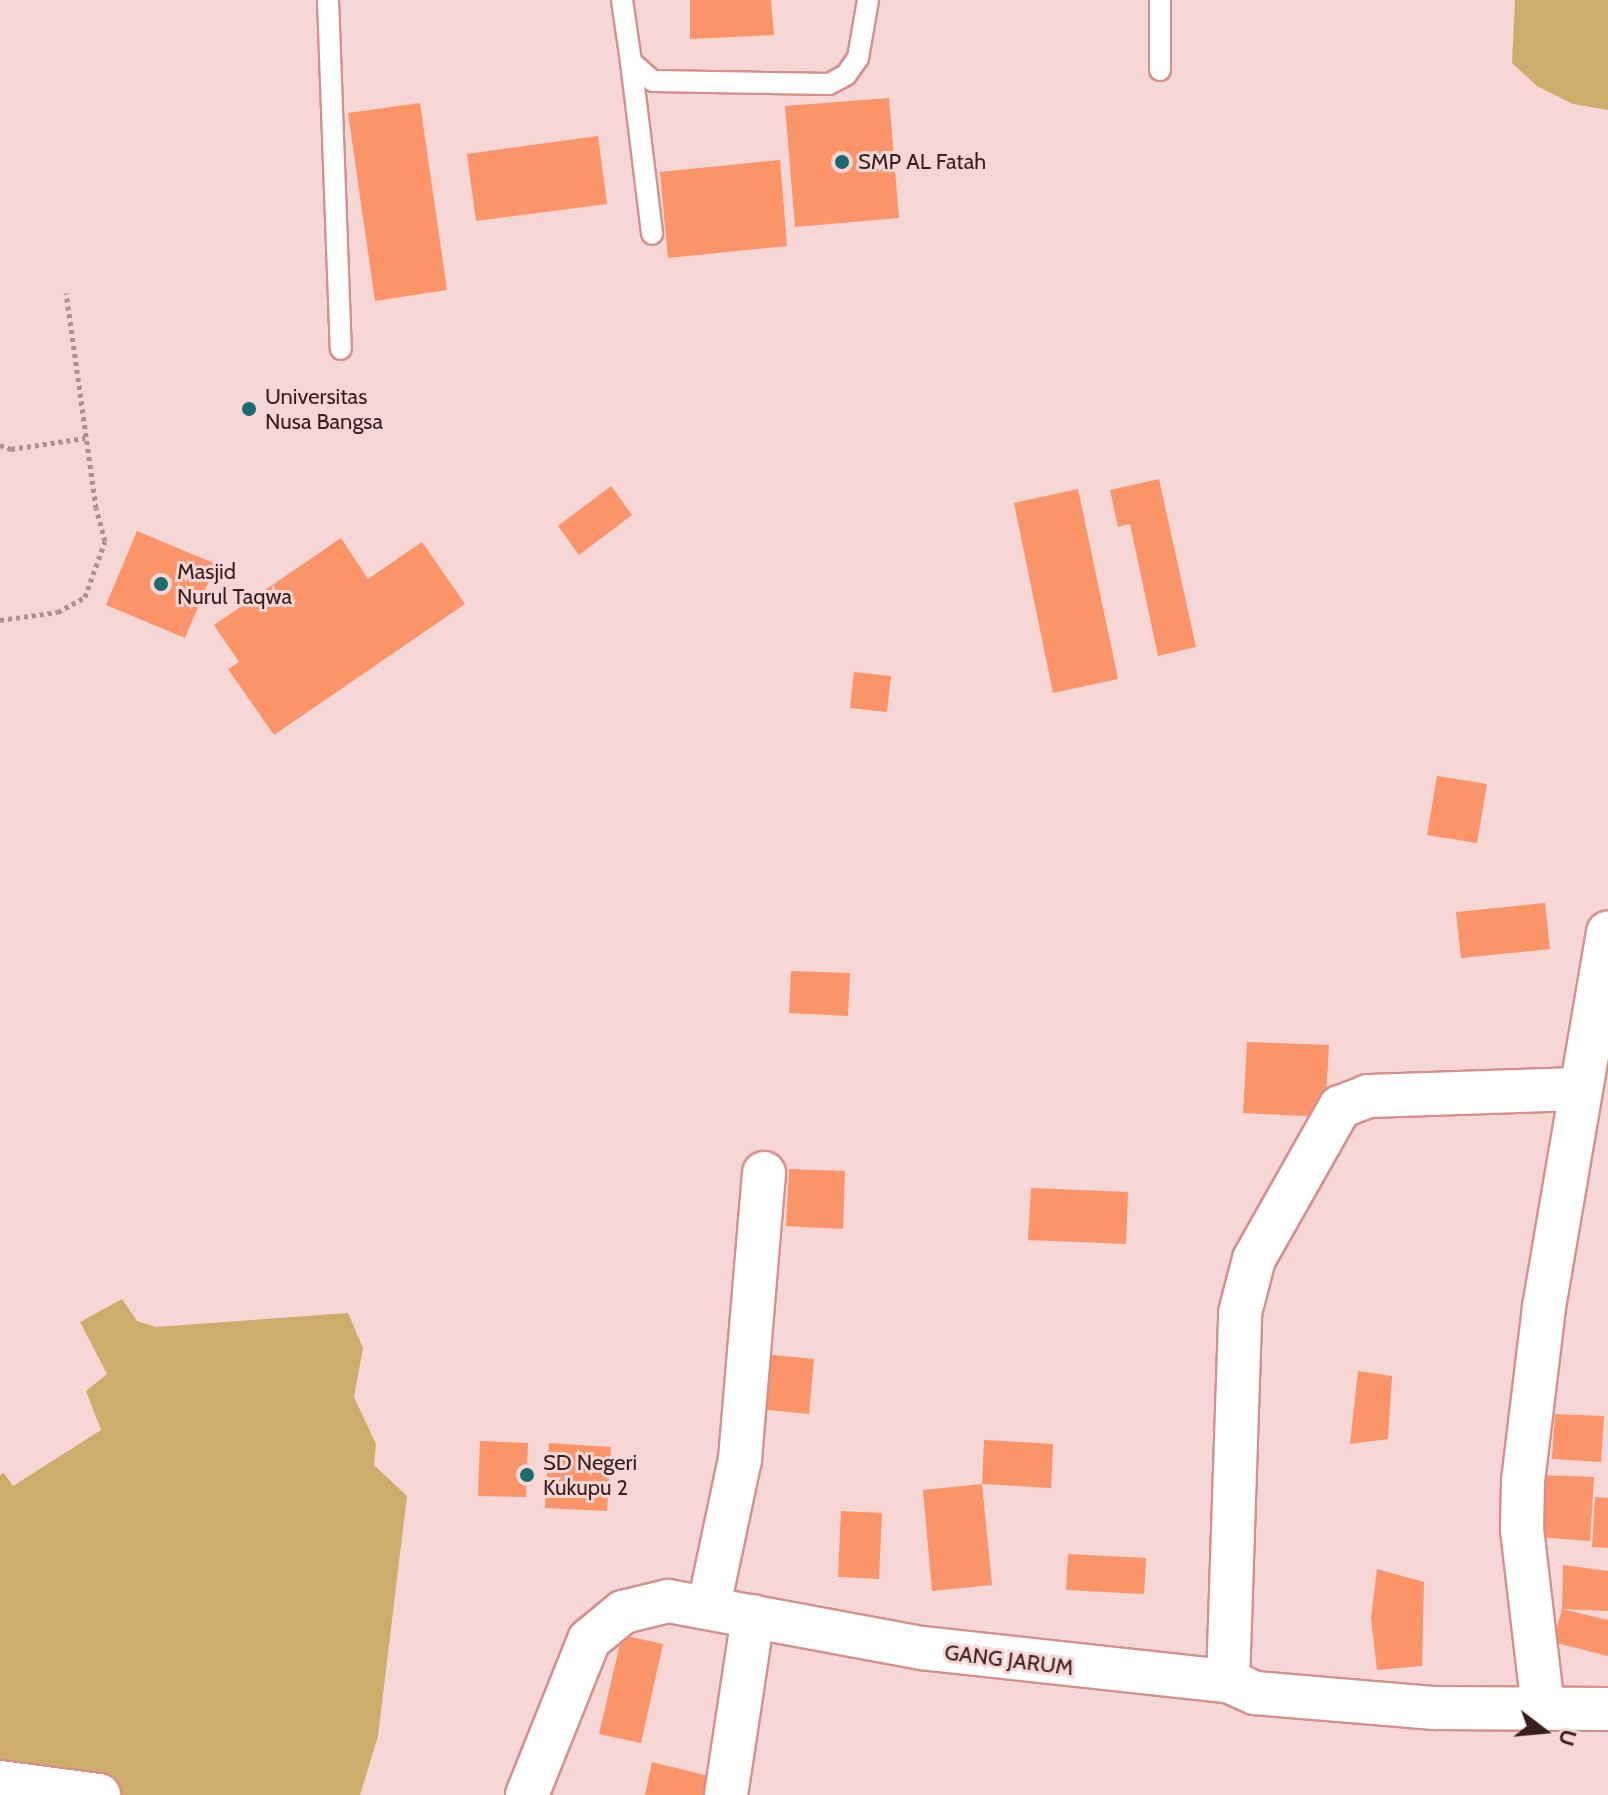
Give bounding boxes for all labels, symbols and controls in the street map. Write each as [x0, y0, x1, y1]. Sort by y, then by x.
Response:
place label: SMP AL Fatah [858, 149, 986, 175]
marker: SMP AL Fatah [833, 153, 851, 171]
place label: Universitas Nusa Bangsa [265, 383, 383, 434]
marker: Universitas Nusa Bangsa [240, 400, 258, 418]
place label: Masjid Nurul Taqwa [177, 558, 292, 610]
marker: Masjid Nurul Taqwa [152, 575, 170, 593]
place label: SD Negeri Kukupu 2 [543, 1449, 637, 1500]
marker: SD Negeri Kukupu 2 [518, 1466, 536, 1484]
street label: GANG JARUM [943, 1639, 1075, 1681]
north arrow [1504, 1691, 1584, 1771]
text: U [1552, 1726, 1583, 1749]

